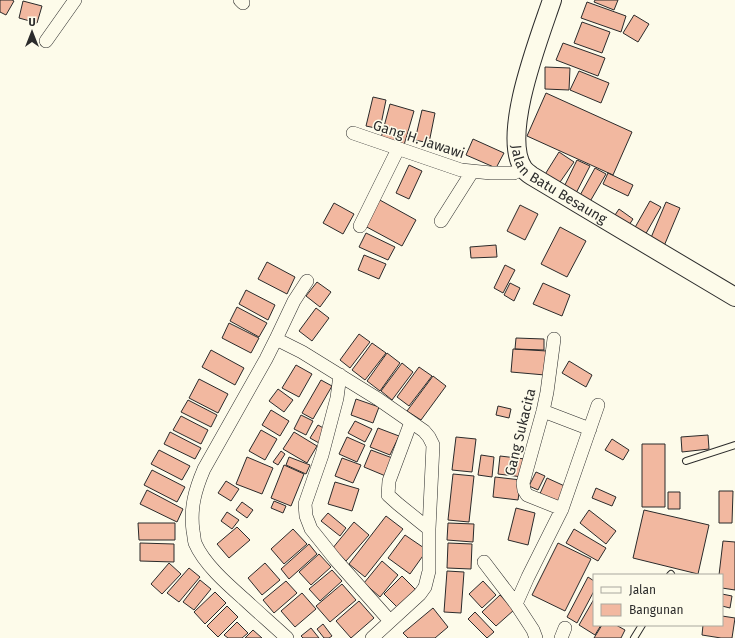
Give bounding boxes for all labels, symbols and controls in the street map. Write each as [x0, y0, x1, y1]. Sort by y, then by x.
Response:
north arrow [12, 12, 52, 52]
text: U [28, 16, 36, 29]
street label: Gang H. Jawawi [371, 117, 467, 162]
street label: Jalan Batu Besaung [508, 144, 610, 228]
street label: Gang Sukacita [501, 387, 540, 477]
legend [593, 574, 723, 626]
text: Jalan [629, 583, 656, 597]
text: Bangunan [629, 603, 684, 617]

